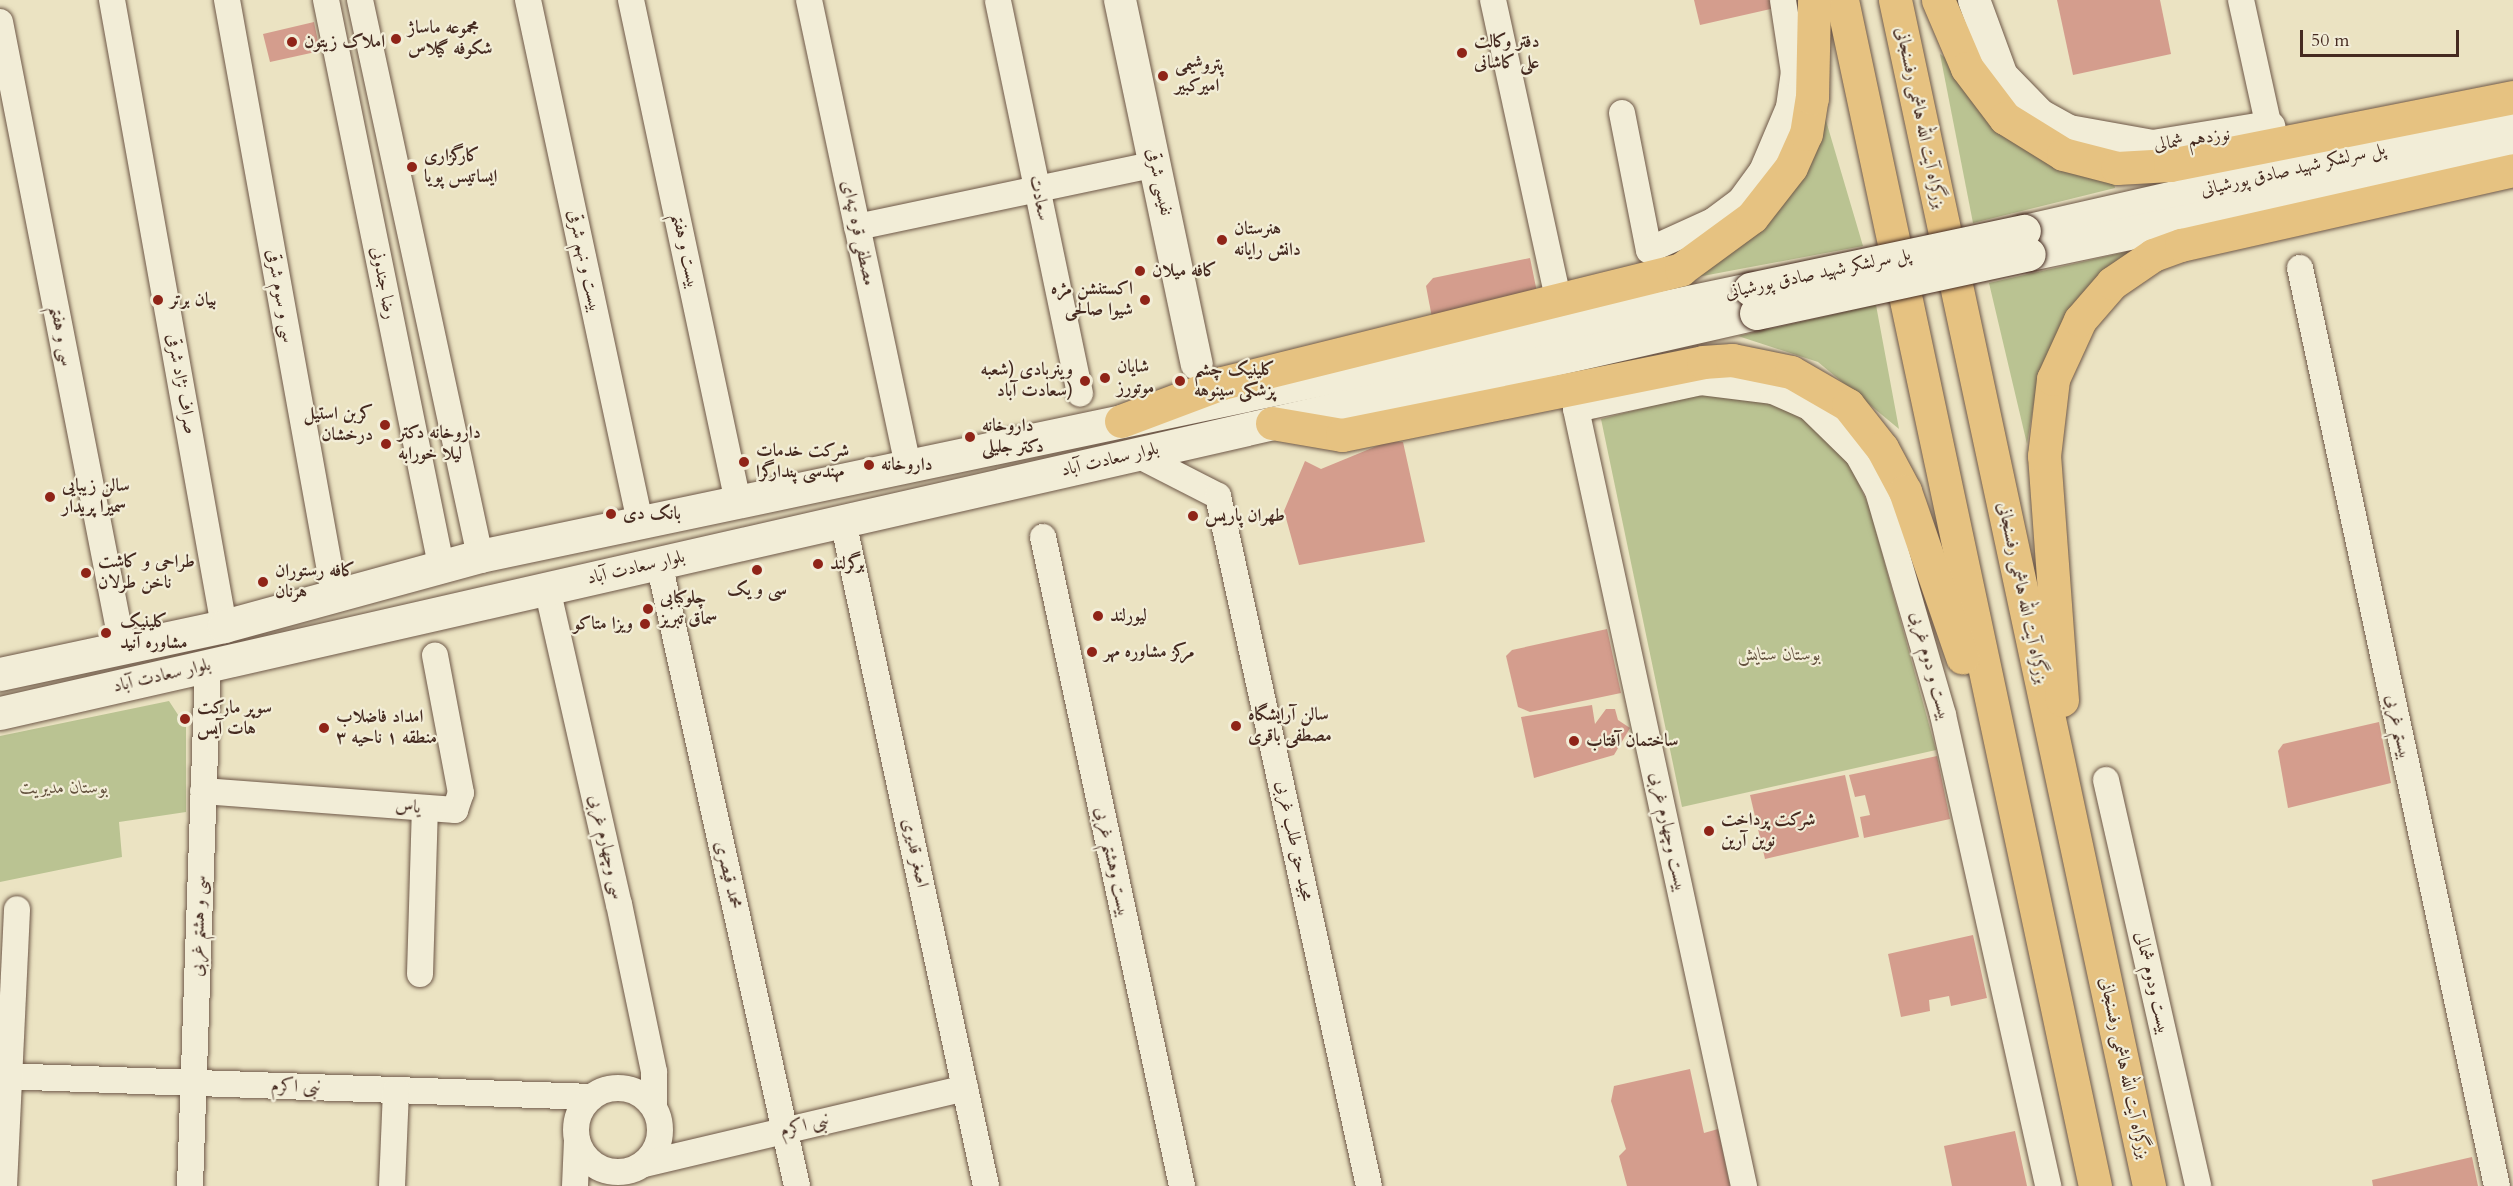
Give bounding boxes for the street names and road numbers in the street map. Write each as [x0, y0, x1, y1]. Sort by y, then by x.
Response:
street label: بزرگراه آیت الله هاشمی رفسنجانی [1890, 25, 1950, 211]
street label: نوزدهم شمالی [2152, 124, 2232, 156]
street label: پل سرلشکر شهید صادق پورشیانی [2198, 138, 2388, 202]
street label: نفیسی شرقی [1141, 146, 1177, 218]
street label: سعادت [1024, 173, 1054, 223]
street label: مصطفی قره تپه‌ای [836, 178, 880, 288]
street label: بیست و نهم شرقی [563, 208, 605, 314]
street label: بیست و هفتم [666, 211, 704, 291]
street label: پل سرلشکر شهید صادق پورشیانی [1723, 244, 1913, 304]
street label: رضا جندونی [365, 245, 401, 321]
street label: سی و سوم شرقی [261, 248, 299, 344]
street label: سی و هفتم [45, 304, 77, 368]
street label: صراف‌ نژاد شرقی [162, 332, 200, 436]
street label: بلوار سعادت آباد [1059, 438, 1161, 482]
street label: بزرگراه آیت الله هاشمی رفسنجانی [1992, 500, 2052, 686]
street label: بلوار سعادت آباد [585, 546, 687, 590]
street label: بیست و دوم غربی [1905, 609, 1955, 723]
street label: بلوار سعادت آباد [111, 654, 213, 698]
street label: بیستم غربی [2381, 693, 2415, 761]
street label: بیست وچهارم غربی [1645, 770, 1691, 894]
street label: مجید حق طلب غربی [1271, 779, 1317, 903]
street label: سی وچهارم غربی [584, 793, 628, 901]
street label: یاس [394, 795, 422, 819]
street label: بیست وهشتم غربی [1090, 805, 1134, 919]
street label: اصغر قدیری [897, 816, 933, 890]
street label: محمد قیصری [710, 839, 746, 911]
street label: سی و هشتم غربی [186, 875, 212, 977]
street label: بیست ودوم شمالی [2130, 930, 2174, 1036]
street label: بزرگراه آیت الله هاشمی رفسنجانی [2094, 975, 2154, 1161]
street label: نبی اکرم [270, 1075, 322, 1099]
street label: نبی اکرم [778, 1110, 832, 1142]

